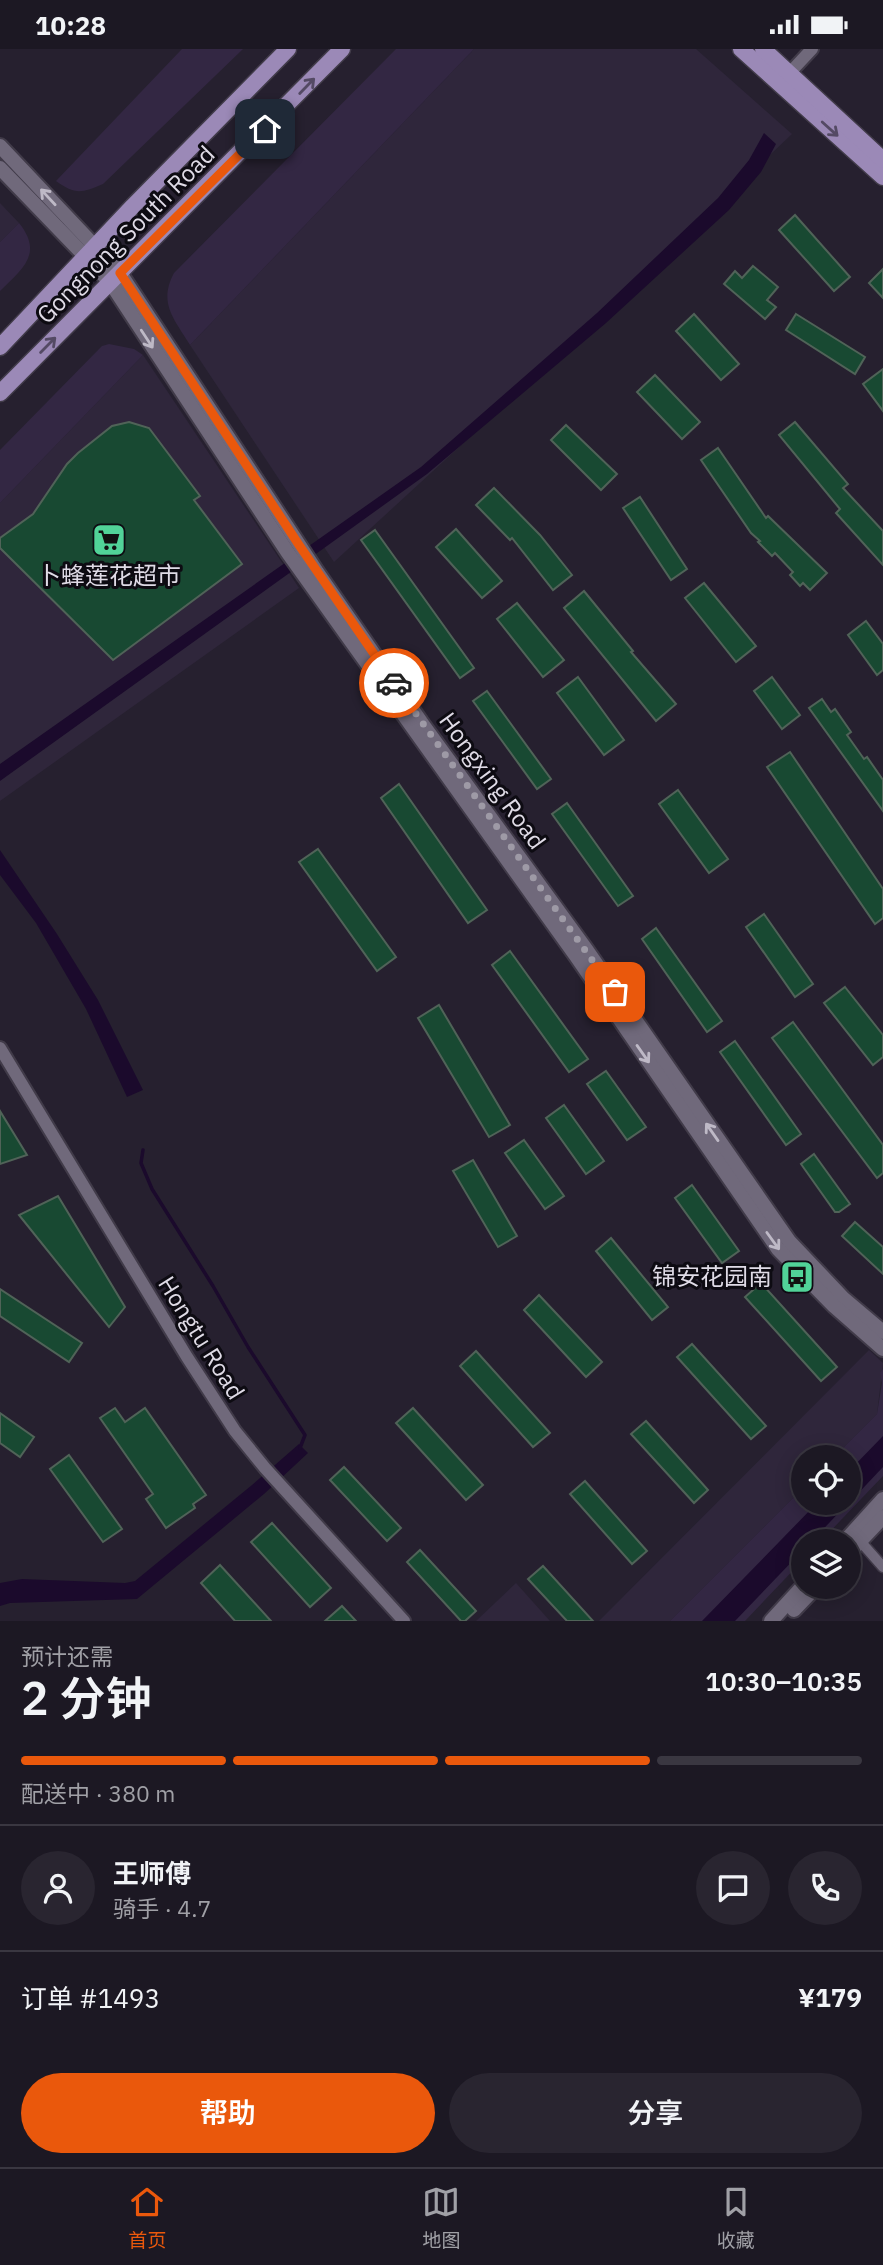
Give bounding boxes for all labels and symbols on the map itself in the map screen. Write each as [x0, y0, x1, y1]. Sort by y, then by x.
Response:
one-way arrow [298, 78, 315, 95]
pin [235, 99, 295, 159]
one-way arrow [821, 121, 838, 138]
street label: Gongnong South Road [29, 138, 221, 330]
one-way arrow [39, 189, 56, 206]
one-way arrow [140, 329, 154, 348]
one-way arrow [40, 336, 57, 353]
supermarket icon: 卜蜂莲花超市 [90, 521, 128, 559]
place label: 卜蜂莲花超市 [37, 559, 181, 591]
courier [359, 648, 429, 718]
street label: Hongxing Road [432, 705, 553, 855]
pin [585, 962, 645, 1022]
one-way arrow [636, 1044, 650, 1063]
one-way arrow [705, 1123, 719, 1142]
one-way arrow [766, 1231, 780, 1250]
bus stop icon: 锦安花园南 [778, 1258, 816, 1296]
place label: 锦安花园南 [652, 1260, 772, 1292]
street label: Hongtu Road [151, 1270, 252, 1405]

